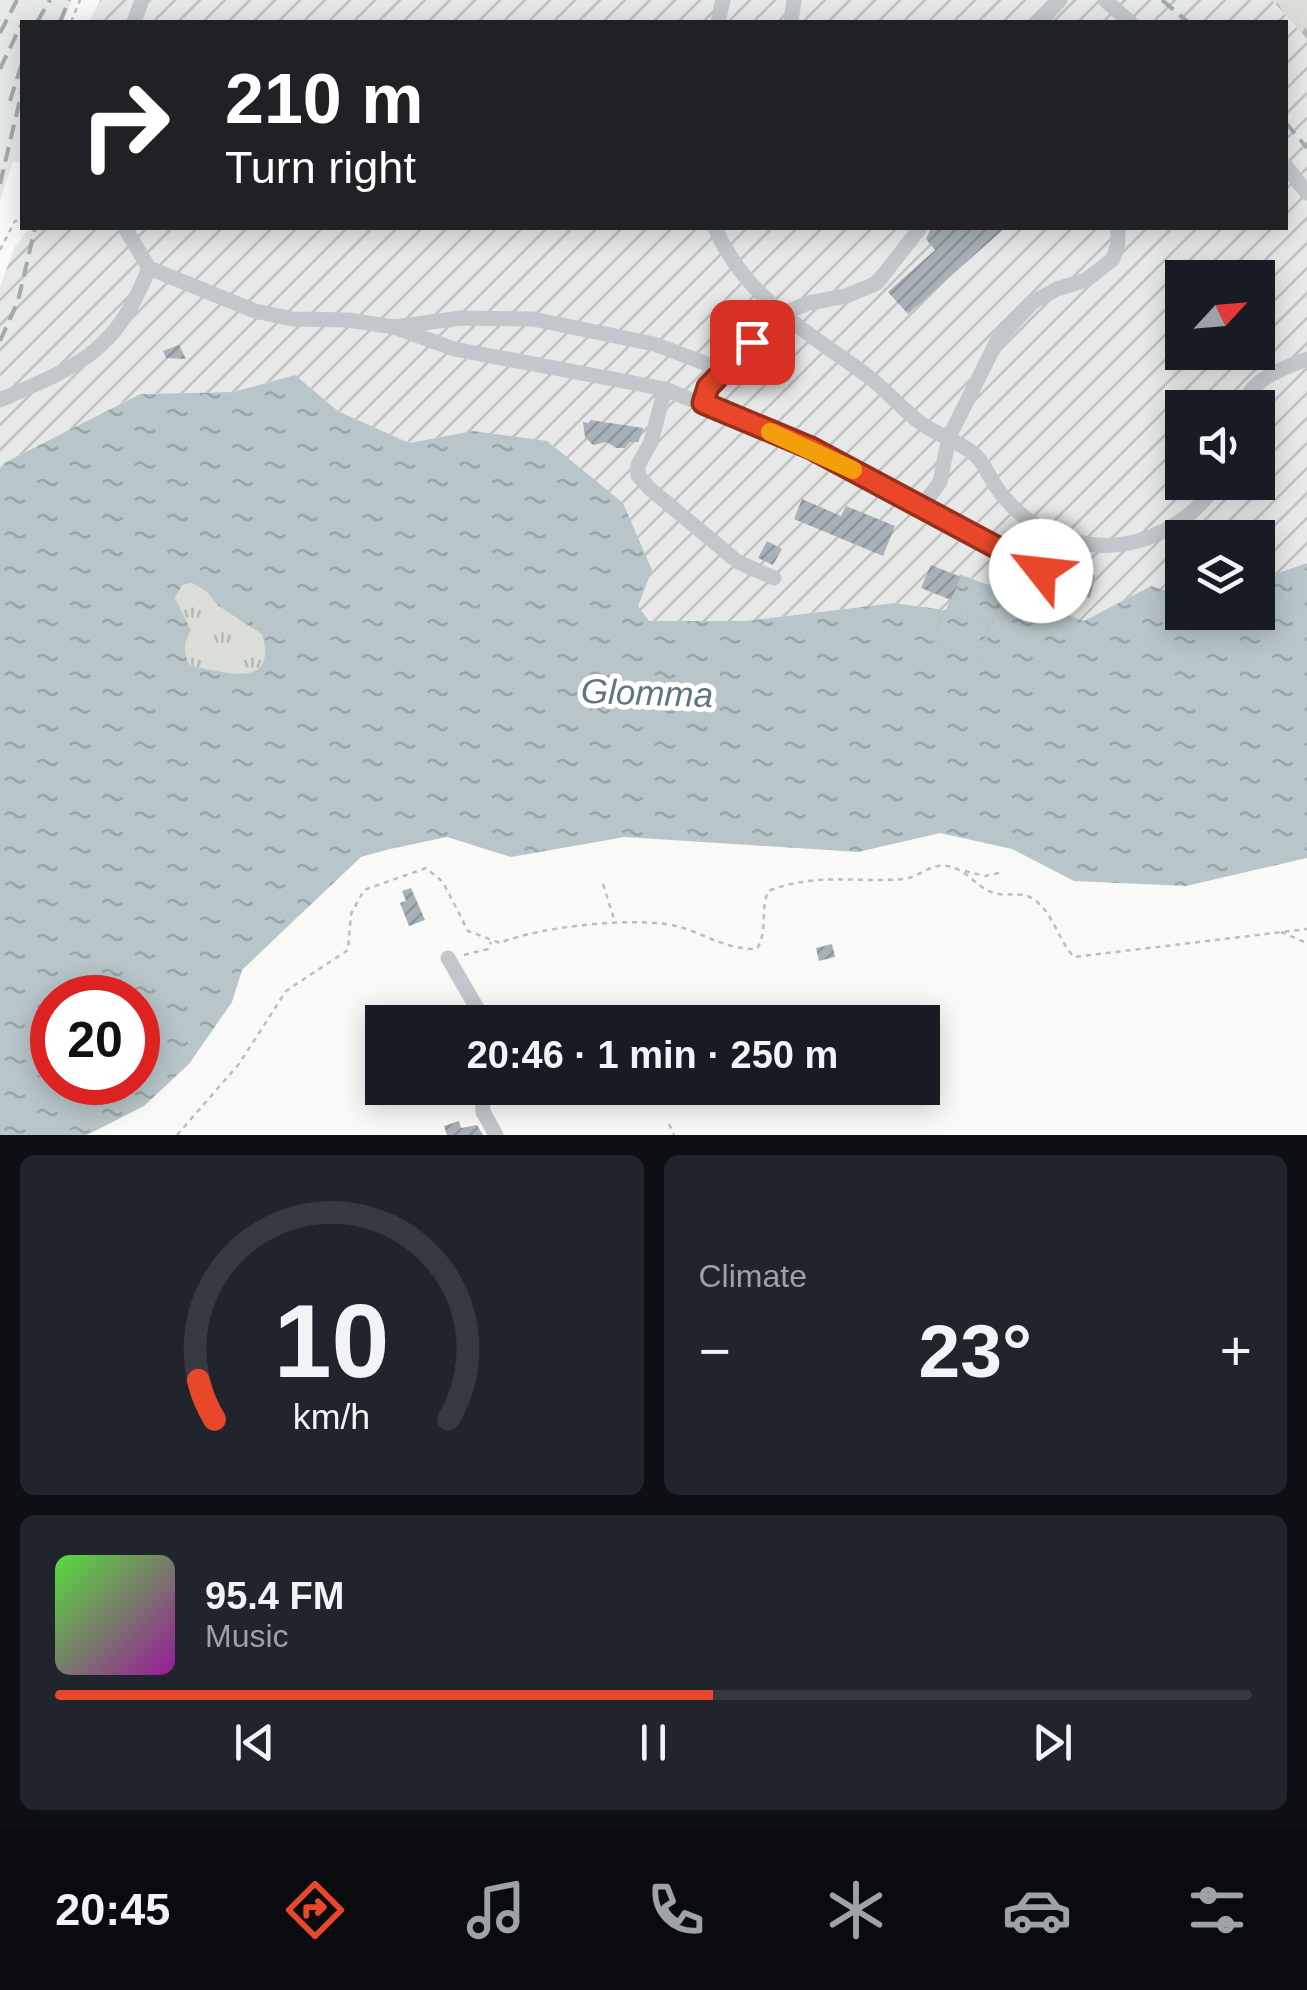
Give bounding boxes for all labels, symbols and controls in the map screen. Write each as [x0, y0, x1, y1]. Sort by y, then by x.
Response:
icon: right [60, 60, 190, 190]
text: 210 m [225, 60, 423, 138]
text: Turn right [225, 142, 416, 193]
north arrow [1165, 260, 1275, 370]
map controls [1165, 260, 1275, 630]
pin [710, 300, 795, 385]
icon: arrive [725, 315, 780, 370]
button: sound [1165, 390, 1275, 500]
position arrow [989, 519, 1093, 623]
button: layers [1165, 520, 1275, 630]
water label: Glomma [580, 671, 714, 714]
speed limit sign: 20 [30, 975, 160, 1105]
text: 20:46 · 1 min · 250 m [467, 1034, 838, 1076]
text: Climate [699, 1258, 807, 1294]
text: 10 [274, 1283, 390, 1399]
text: 23° [919, 1309, 1032, 1393]
text: − [699, 1320, 731, 1382]
text: + [1220, 1320, 1252, 1382]
text: km/h [293, 1397, 370, 1437]
text: 95.4 FM [205, 1575, 344, 1617]
text: Music [205, 1618, 289, 1654]
icon: previous [227, 1715, 282, 1770]
icon: pause [626, 1715, 681, 1770]
icon: next [1025, 1715, 1080, 1770]
icon: directions [280, 1875, 350, 1945]
icon: music [461, 1875, 531, 1945]
icon: phone [641, 1875, 711, 1945]
icon: climate [821, 1875, 891, 1945]
icon: car [1002, 1875, 1072, 1945]
icon: filters [1182, 1875, 1252, 1945]
text: 20:45 [55, 1884, 170, 1935]

